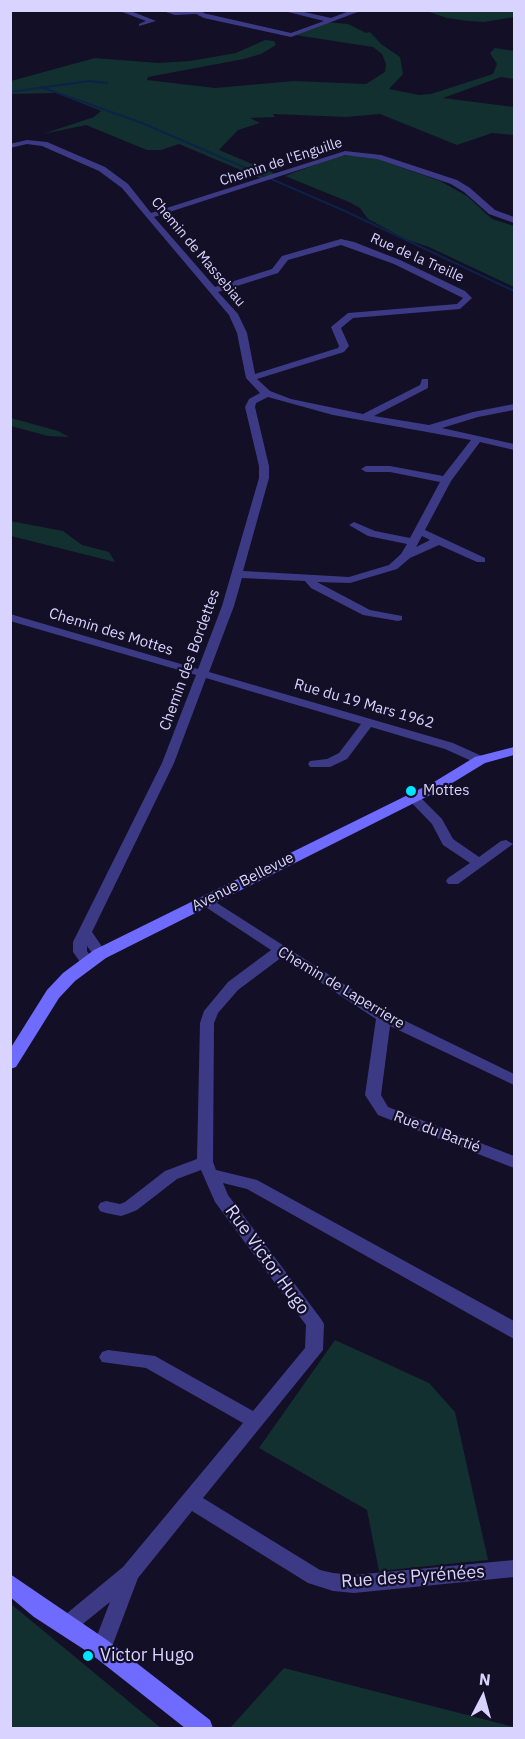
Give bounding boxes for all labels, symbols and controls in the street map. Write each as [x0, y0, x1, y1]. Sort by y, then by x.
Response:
street label: Chemin de l'Enguille [218, 134, 344, 190]
street label: Chemin de Massebiau [147, 194, 249, 310]
street label: Rue de la Treille [368, 230, 466, 286]
street label: Chemin des Bordettes [156, 587, 224, 733]
street label: Chemin des Mottes [47, 605, 175, 659]
street label: Rue du 19 Mars 1962 [292, 675, 436, 733]
place label: Mottes [423, 782, 469, 800]
marker: Mottes [404, 784, 418, 798]
street label: Avenue Bellevue [189, 849, 297, 915]
street label: Chemin de Laperriere [274, 943, 408, 1033]
street label: Rue du Bartié [391, 1107, 483, 1157]
street label: Rue Victor Hugo [220, 1201, 314, 1319]
street label: Rue des Pyrénées [340, 1561, 486, 1593]
place label: Victor Hugo [100, 1645, 194, 1667]
marker: Victor Hugo [81, 1649, 95, 1663]
north arrow [453, 1667, 513, 1727]
text: N [478, 1669, 492, 1690]

